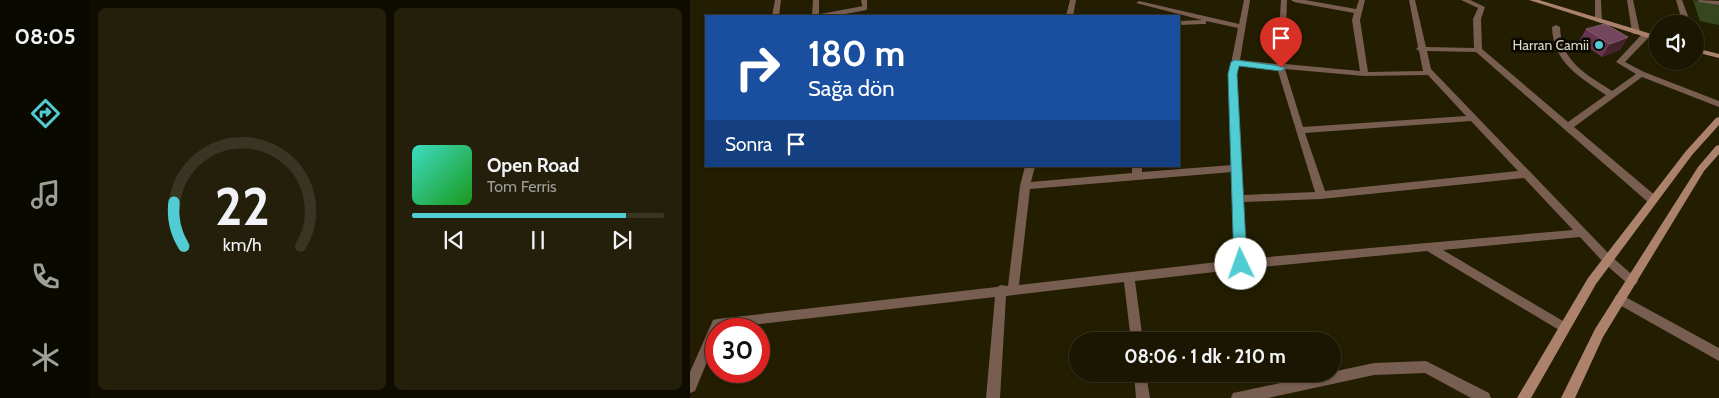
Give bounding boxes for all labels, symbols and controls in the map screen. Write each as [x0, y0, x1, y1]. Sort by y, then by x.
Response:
map controls [1649, 15, 1704, 70]
button: sound [1649, 15, 1704, 70]
pin [1260, 17, 1302, 68]
text: 08:05 [14, 23, 76, 50]
icon: arrive [1267, 24, 1295, 52]
text: 180 m [808, 32, 905, 75]
icon: right [725, 35, 790, 100]
place label: Harran Camii [1513, 36, 1589, 54]
marker: Harran Camii [1593, 39, 1605, 51]
text: Sağa dön [808, 75, 894, 102]
icon: directions [28, 96, 63, 131]
icon: arrive [782, 130, 810, 158]
text: Sonra [725, 133, 772, 156]
text: Open Road [487, 154, 579, 177]
text: 22 [214, 175, 270, 238]
icon: music [28, 177, 63, 212]
text: Tom Ferris [487, 177, 557, 196]
icon: previous [440, 226, 468, 254]
icon: pause [524, 226, 552, 254]
icon: next [608, 226, 636, 254]
text: km/h [222, 234, 262, 255]
position arrow [1214, 237, 1266, 289]
icon: phone [28, 259, 63, 294]
speed limit sign: 30 [705, 318, 770, 383]
icon: climate [28, 340, 63, 375]
text: 08:06 · 1 dk · 210 m [1124, 345, 1286, 368]

